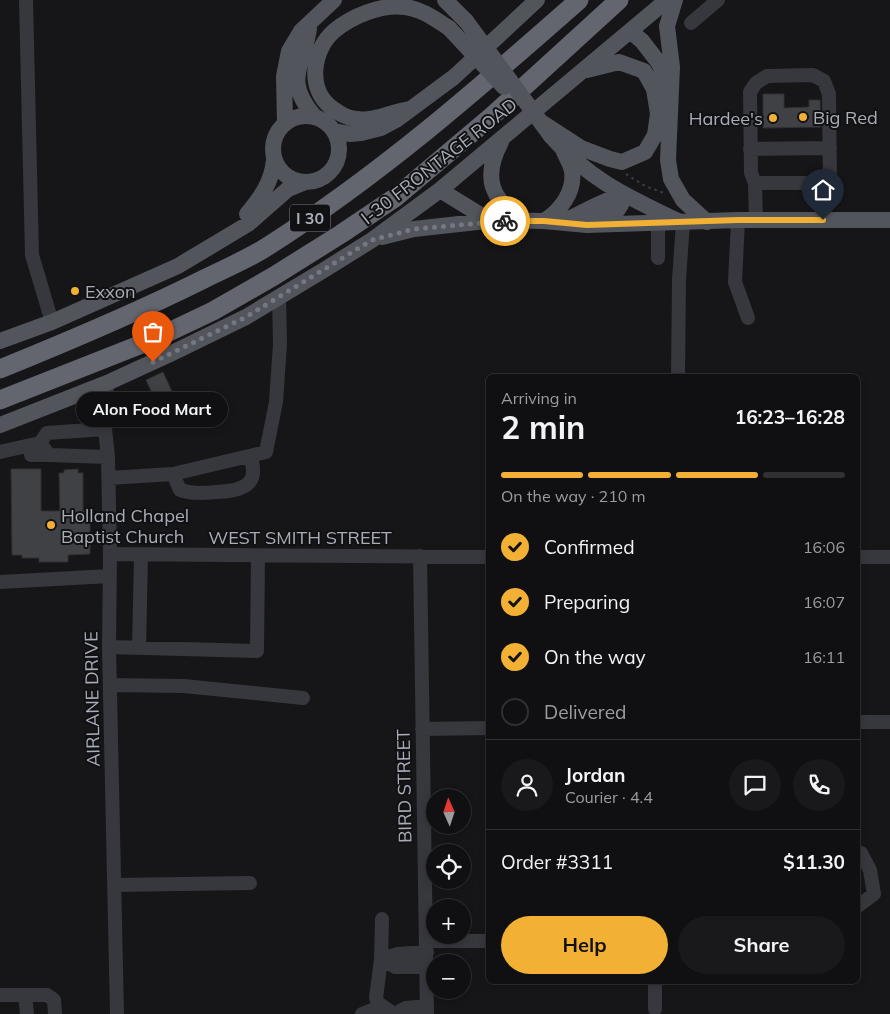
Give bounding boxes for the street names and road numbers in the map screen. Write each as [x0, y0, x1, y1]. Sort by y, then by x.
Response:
street label: I-30 FRONTAGE ROAD [356, 93, 522, 229]
road number: I 30 [290, 204, 330, 232]
street label: WEST SMITH STREET [208, 526, 392, 549]
street label: AIRLANE DRIVE [79, 631, 105, 767]
street label: BIRD STREET [392, 729, 416, 843]

